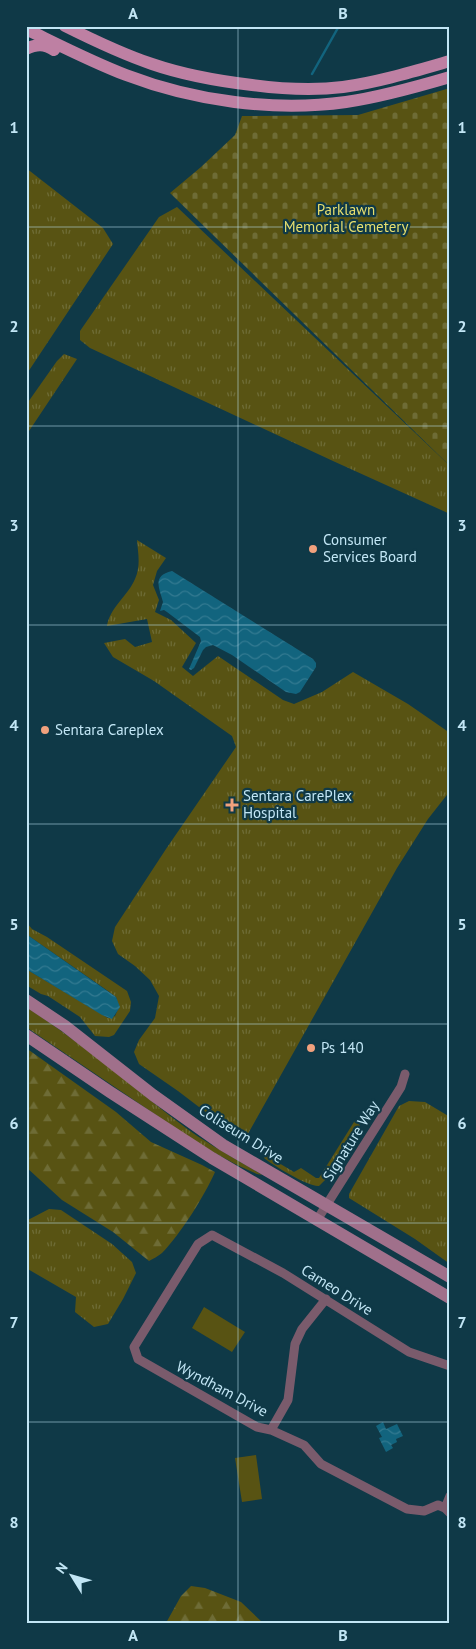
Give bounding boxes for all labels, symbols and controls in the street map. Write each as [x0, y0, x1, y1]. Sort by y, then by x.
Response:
text: A [128, 3, 138, 23]
text: B [338, 3, 348, 23]
text: 1 [9, 117, 19, 137]
text: 1 [457, 117, 467, 137]
park label: Parklawn Memorial Cemetery [284, 200, 408, 236]
text: 2 [9, 316, 19, 336]
text: 2 [457, 316, 467, 336]
text: 3 [9, 515, 19, 535]
text: 3 [457, 515, 467, 535]
place label: Consumer Services Board [323, 530, 417, 566]
marker: Consumer Services Board [307, 543, 319, 555]
text: 4 [9, 715, 19, 735]
text: 4 [457, 715, 467, 735]
place label: Sentara Careplex [55, 720, 164, 739]
marker: Sentara Careplex [39, 724, 51, 736]
place label: Sentara CarePlex Hospital [243, 786, 352, 822]
marker: Sentara CarePlex Hospital [225, 798, 239, 812]
text: 5 [9, 914, 19, 934]
text: 5 [457, 914, 467, 934]
place label: Ps 140 [321, 1038, 364, 1057]
marker: Ps 140 [305, 1042, 317, 1054]
street label: Signature Way [318, 1097, 383, 1185]
street label: Coliseum Drive [195, 1100, 287, 1167]
text: 6 [9, 1113, 19, 1133]
text: 6 [457, 1113, 467, 1133]
street label: Cameo Drive [298, 1260, 377, 1319]
text: 7 [9, 1312, 19, 1332]
text: 7 [457, 1312, 467, 1332]
street label: Wyndham Drive [173, 1356, 271, 1421]
text: 8 [9, 1512, 19, 1532]
text: 8 [457, 1512, 467, 1532]
north arrow [48, 1552, 98, 1602]
text: N [52, 1559, 72, 1577]
text: A [128, 1625, 138, 1645]
text: B [338, 1625, 348, 1645]

